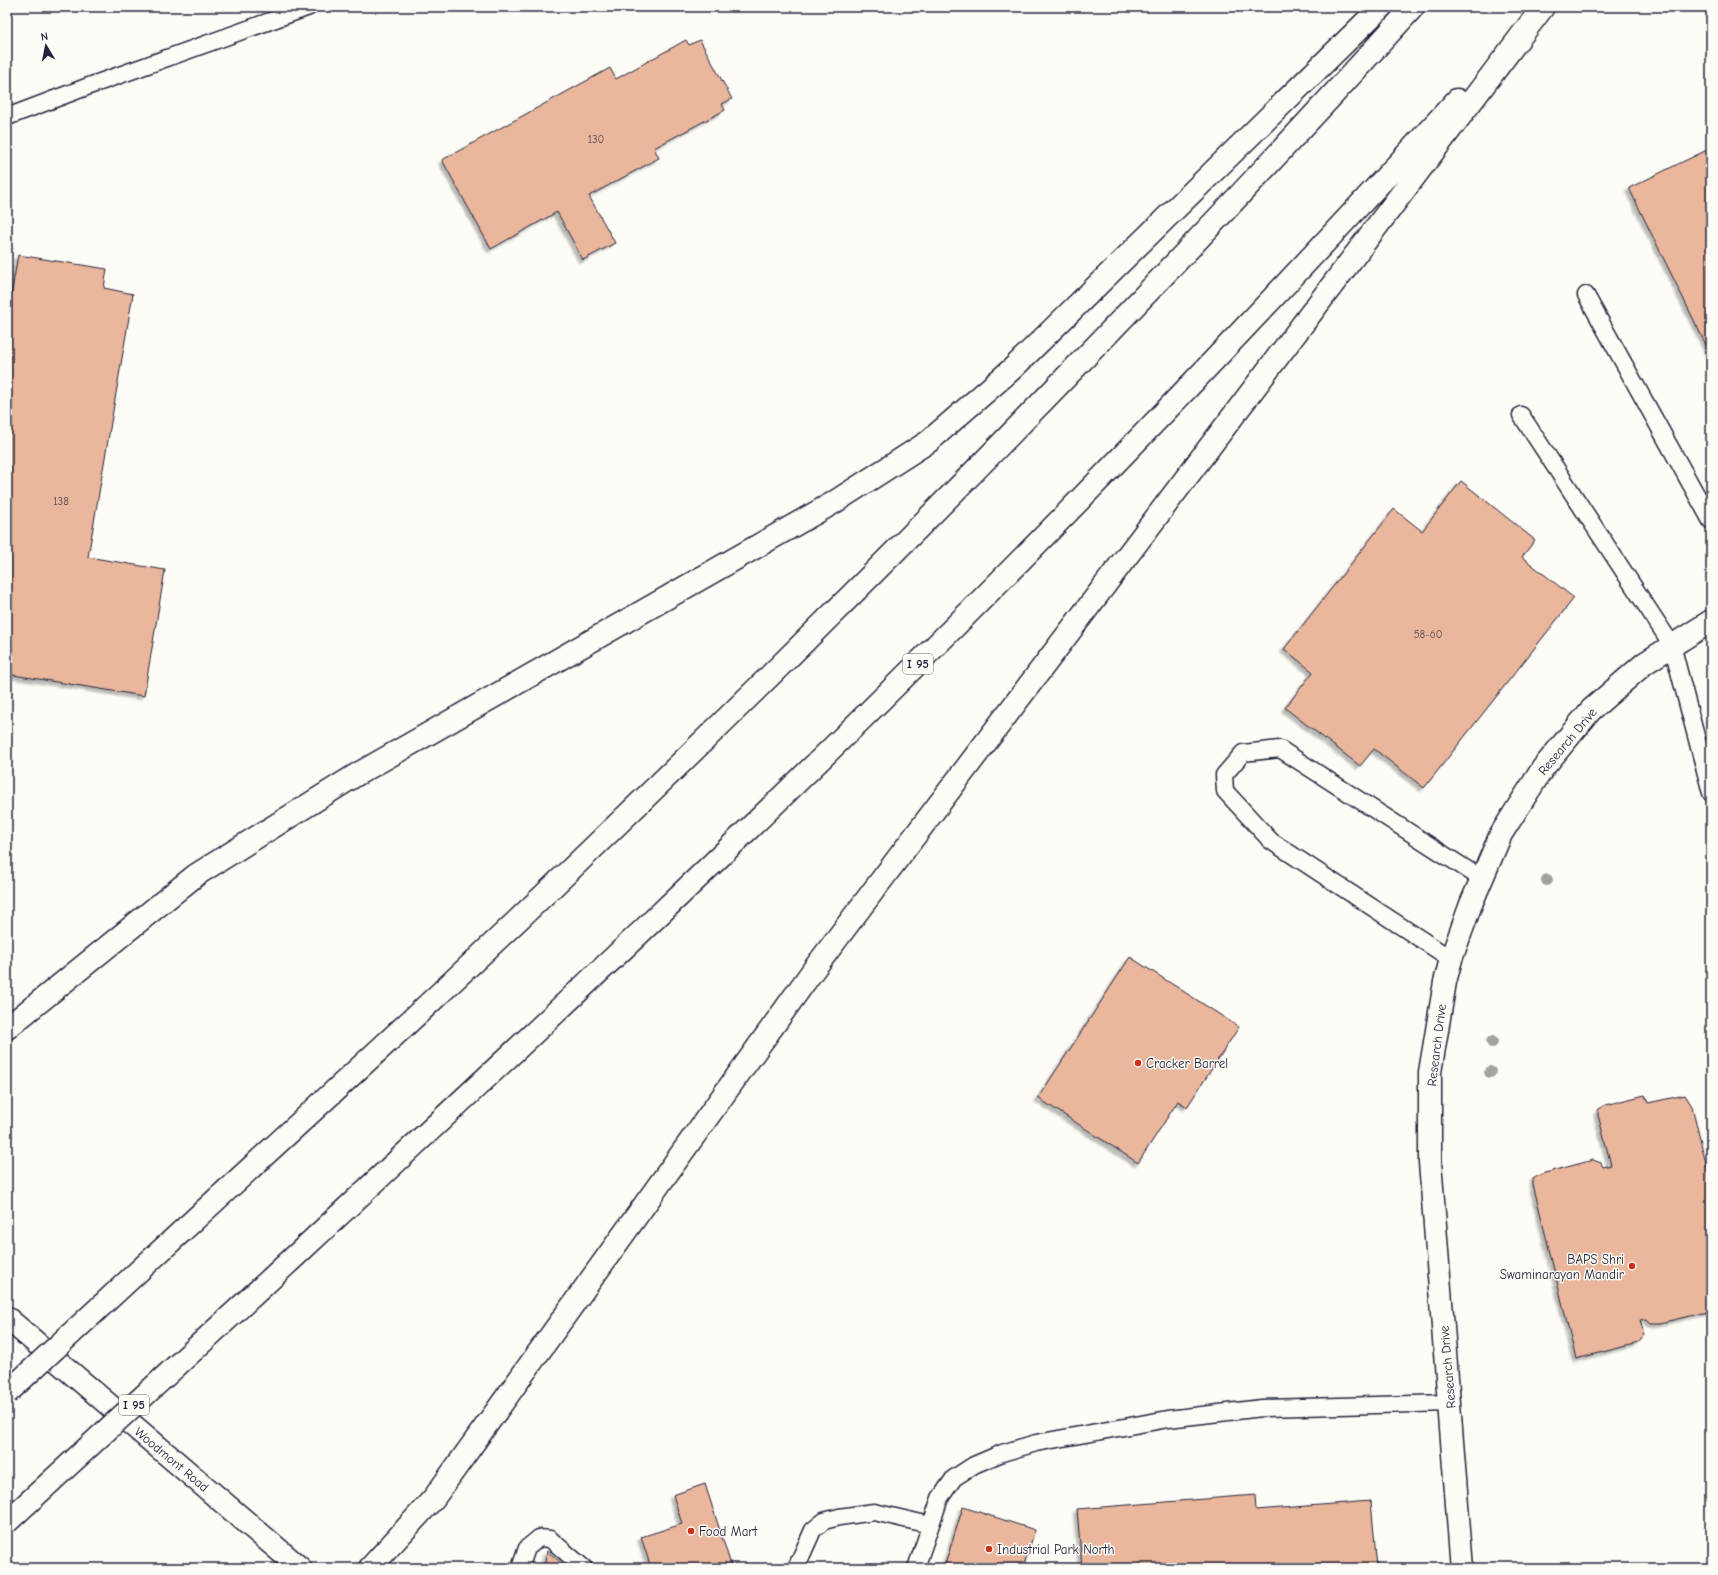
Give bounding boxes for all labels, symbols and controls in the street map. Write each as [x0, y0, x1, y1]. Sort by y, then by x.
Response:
north arrow [26, 26, 66, 66]
text: N [40, 30, 49, 44]
house number: 130 [588, 133, 604, 146]
house number: 138 [53, 495, 69, 508]
house number: 58-60 [1414, 628, 1442, 641]
road number: I 95 [903, 654, 933, 674]
street label: Research Drive [1535, 704, 1600, 778]
street label: Research Drive [1424, 1002, 1449, 1087]
place label: Cracker Barrel [1146, 1056, 1228, 1071]
marker: Cracker Barrel [1133, 1058, 1143, 1068]
place label: BAPS Shri Swaminarayan Mandir [1500, 1252, 1625, 1282]
marker: BAPS Shri Swaminarayan Mandir [1627, 1261, 1637, 1271]
street label: Research Drive [1436, 1324, 1459, 1409]
road number: I 95 [119, 1395, 149, 1415]
street label: Woodmont Road [131, 1424, 212, 1495]
place label: Food Mart [699, 1524, 759, 1539]
marker: Food Mart [686, 1526, 696, 1536]
place label: Industrial Park North [997, 1542, 1115, 1557]
marker: Industrial Park North [984, 1544, 994, 1554]

